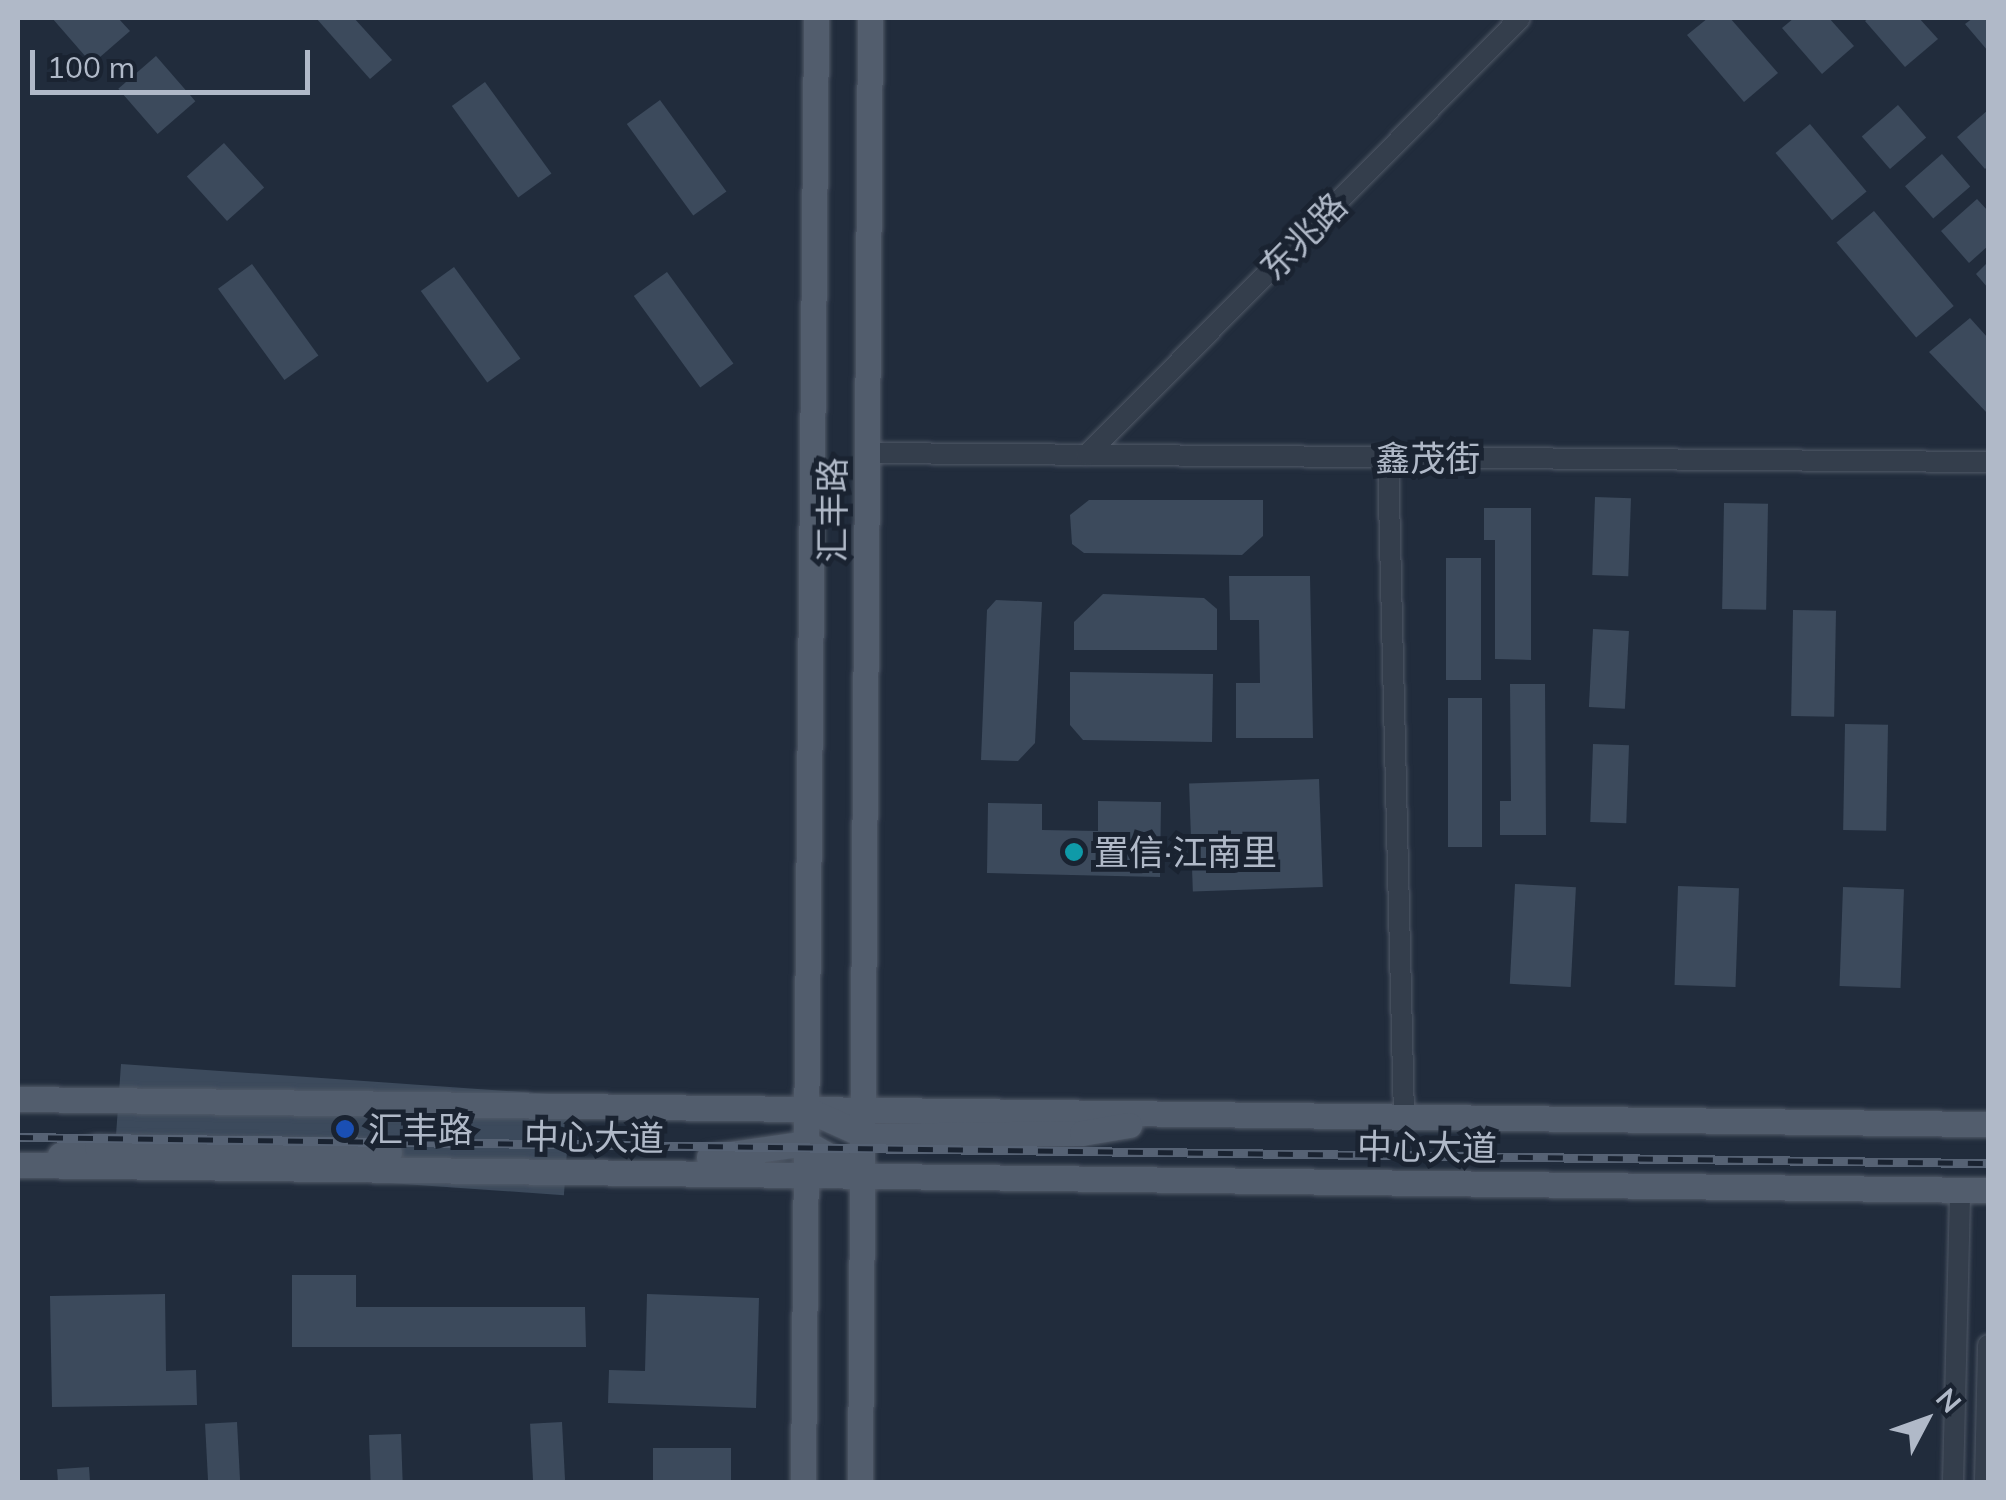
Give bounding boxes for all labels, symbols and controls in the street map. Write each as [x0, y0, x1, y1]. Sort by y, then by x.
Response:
scale bar [35, 30, 315, 92]
text: 100 m [47, 48, 135, 86]
street label: 东兆路 [1251, 184, 1355, 288]
street label: 鑫茂街 [1376, 437, 1480, 479]
street label: 汇丰路 [811, 458, 853, 562]
place label: 置信·江南里 [1094, 831, 1277, 873]
marker: 置信·江南里 [1063, 841, 1085, 863]
place label: 汇丰路 [368, 1108, 473, 1150]
street label: 中心大道 [524, 1115, 664, 1159]
marker: 汇丰路 [332, 1116, 358, 1142]
street label: 中心大道 [1357, 1125, 1497, 1169]
north arrow [1876, 1370, 1976, 1470]
text: N [1929, 1381, 1969, 1419]

